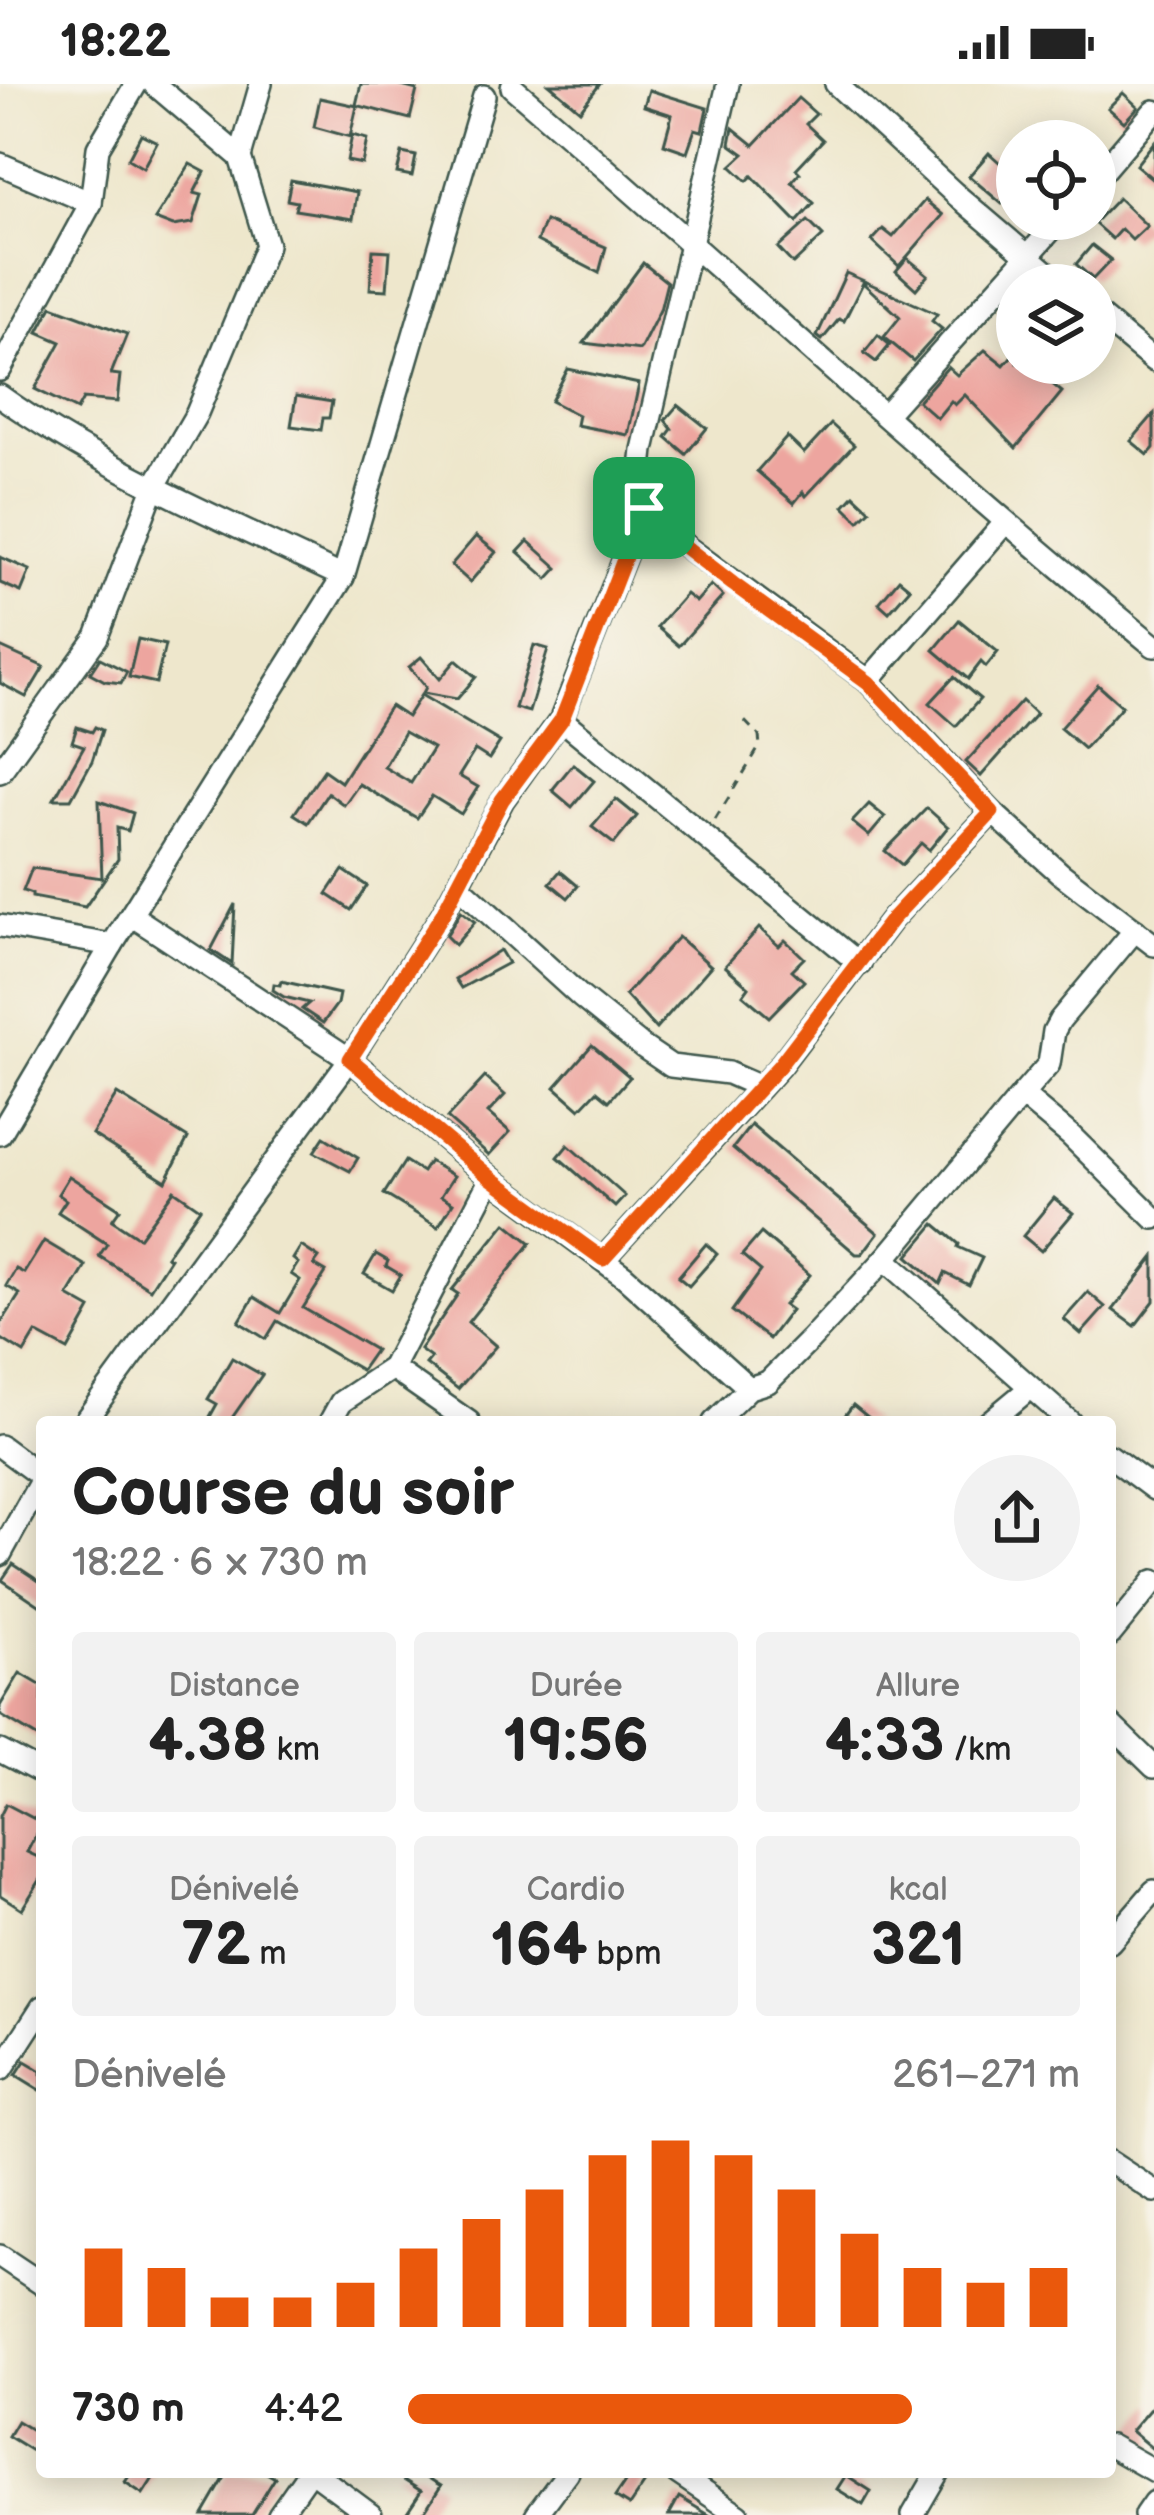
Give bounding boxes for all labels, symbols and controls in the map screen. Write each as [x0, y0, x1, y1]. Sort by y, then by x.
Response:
text: 18:22 [60, 15, 171, 70]
map controls [996, 120, 1116, 384]
button: locate [996, 120, 1116, 240]
button: layers [996, 264, 1116, 384]
pin [593, 457, 695, 559]
icon: arrive [611, 475, 677, 541]
text: Course du soir [72, 1455, 514, 1534]
button: share [954, 1455, 1080, 1581]
text: 18:22 · 6 × 730 m [72, 1540, 368, 1587]
text: Distance [168, 1666, 300, 1706]
text: Durée [529, 1666, 623, 1706]
text: Allure [876, 1666, 960, 1706]
text: 4.38 [148, 1706, 268, 1778]
text: 19:56 [503, 1706, 649, 1778]
text: 4:33 [824, 1706, 944, 1778]
text: km [268, 1730, 320, 1770]
text: /km [944, 1730, 1012, 1770]
text: Dénivelé [169, 1870, 299, 1910]
text: Cardio [527, 1870, 625, 1910]
text: kcal [888, 1870, 948, 1910]
text: 72 [181, 1910, 250, 1982]
text: 164 [491, 1910, 588, 1982]
text: 321 [871, 1910, 965, 1982]
text: m [250, 1934, 287, 1974]
text: bpm [588, 1934, 661, 1974]
text: Dénivelé [72, 2052, 226, 2099]
text: 261–271 m [892, 2052, 1080, 2099]
text: 730 m [72, 2386, 184, 2433]
text: 4:42 [264, 2386, 342, 2433]

